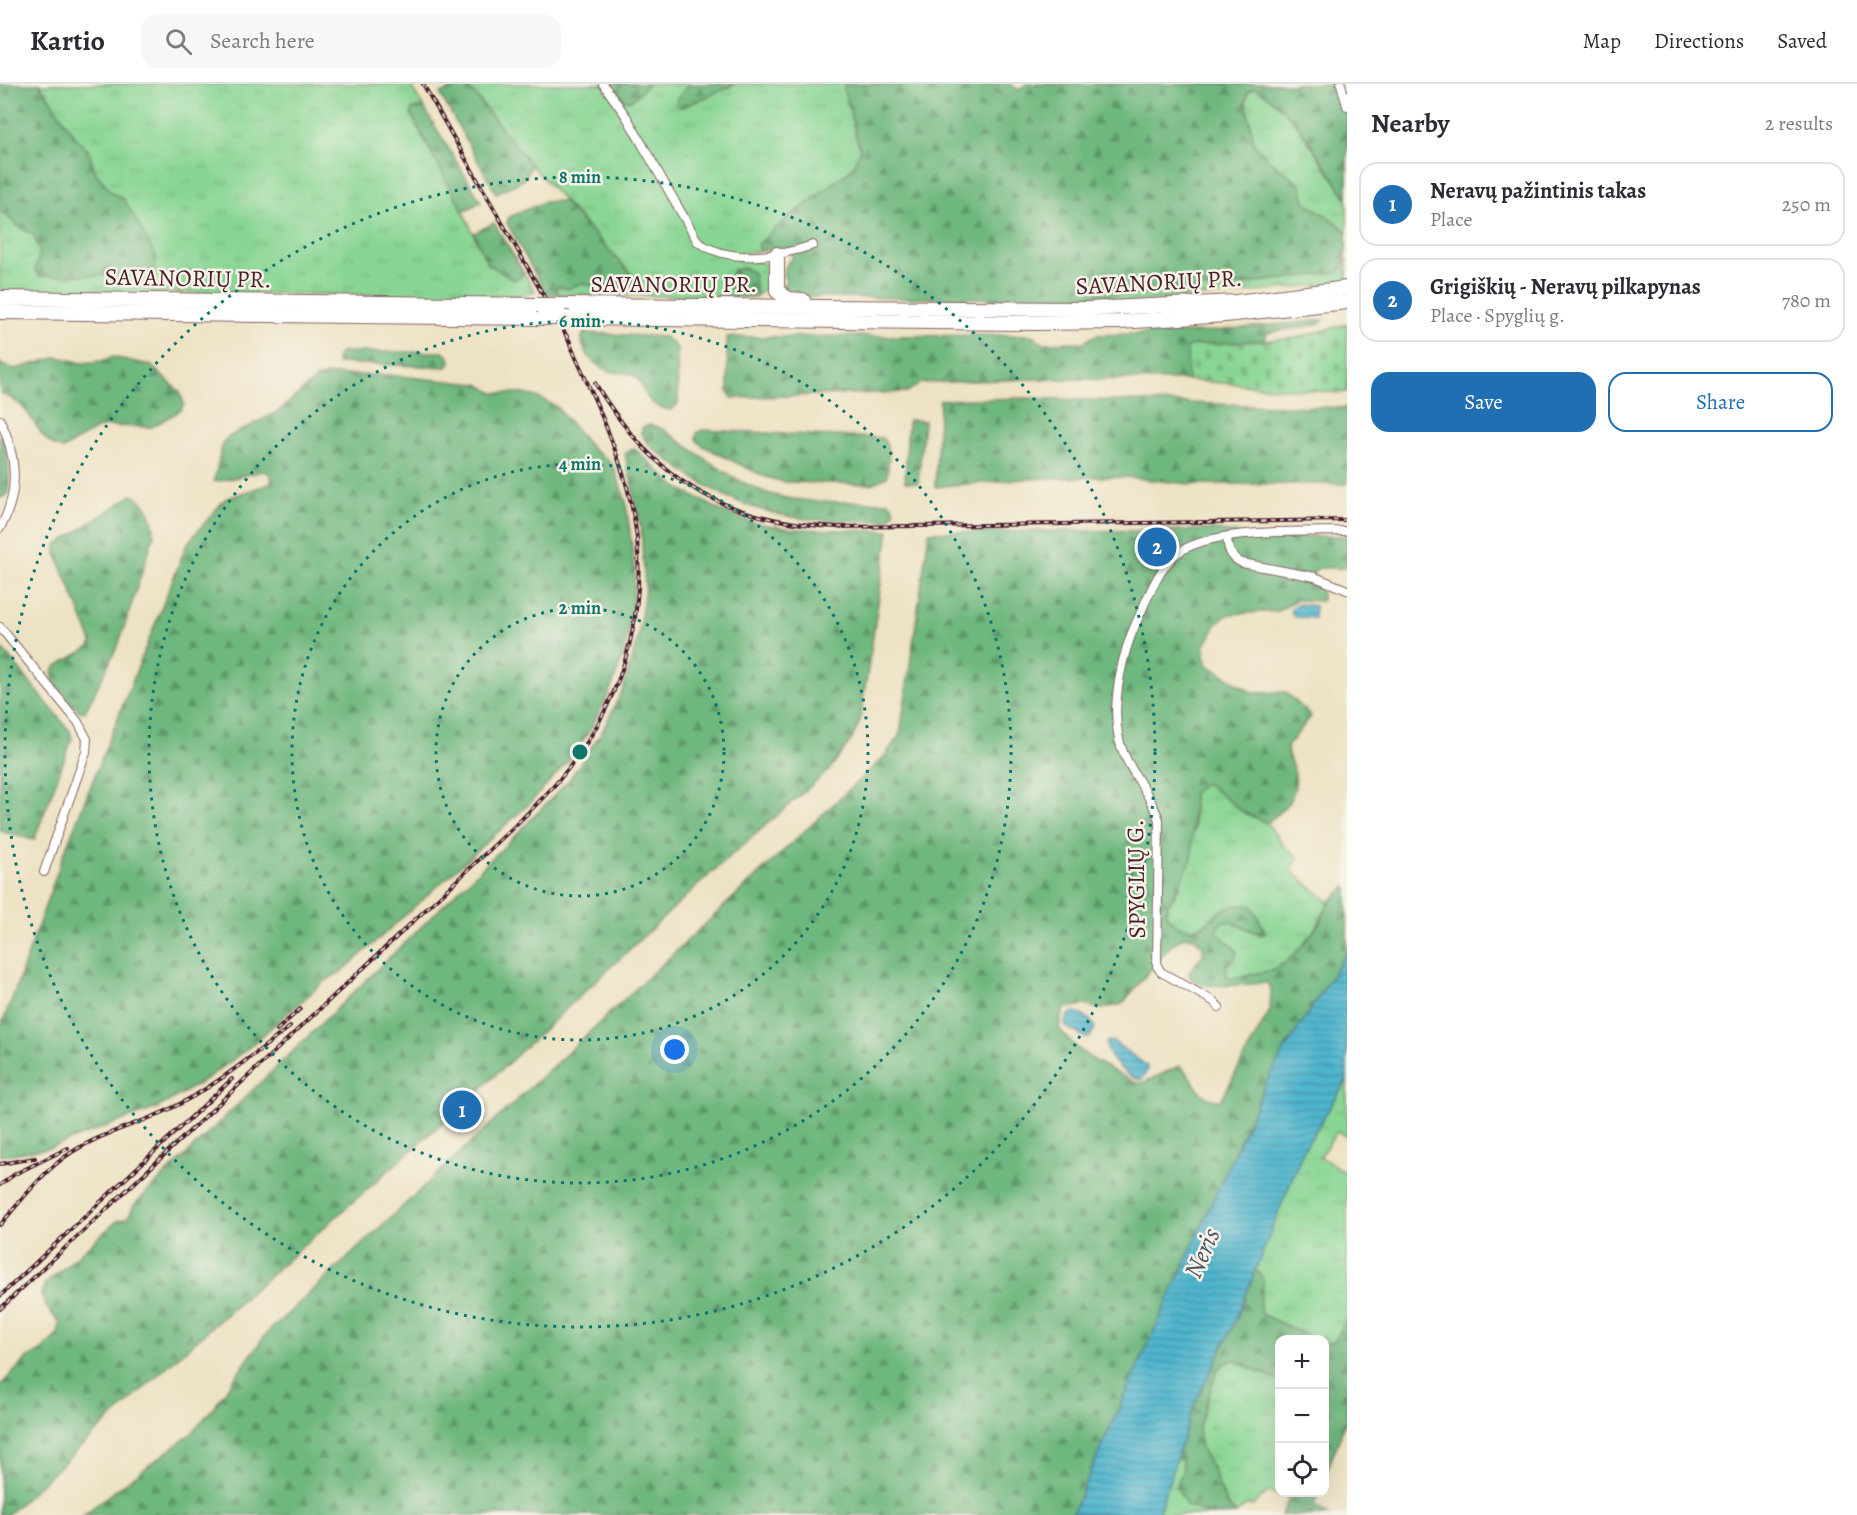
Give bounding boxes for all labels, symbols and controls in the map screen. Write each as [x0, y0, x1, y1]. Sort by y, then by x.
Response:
search box [141, 14, 561, 68]
text: Kartio [30, 22, 105, 60]
icon: search [162, 25, 195, 58]
text: Search here [210, 26, 315, 56]
text: Map [1583, 27, 1621, 55]
text: Directions [1654, 27, 1744, 55]
text: Saved [1777, 27, 1827, 55]
text: Nearby [1371, 106, 1450, 141]
text: 2 results [1765, 110, 1833, 137]
text: 8 min [559, 165, 601, 189]
text: Neravų pažintinis takas [1430, 176, 1646, 206]
text: 1 [1389, 191, 1396, 218]
text: 250 m [1782, 191, 1831, 218]
text: Place [1430, 206, 1472, 233]
street label: SAVANORIŲ PR. [104, 261, 272, 295]
street label: SAVANORIŲ PR. [1075, 262, 1243, 302]
street label: SAVANORIŲ PR. [591, 268, 757, 300]
text: Grigiškių - Neravų pilkapynas [1430, 272, 1701, 302]
text: 2 [1388, 287, 1397, 314]
text: 780 m [1782, 287, 1831, 314]
text: Place · Spyglių g. [1430, 302, 1565, 329]
text: 6 min [559, 309, 601, 333]
button: Save [1371, 372, 1596, 432]
button: Share [1608, 372, 1833, 432]
text: 4 min [559, 452, 601, 476]
pin: 2 [1138, 524, 1176, 570]
text: 2 min [559, 596, 601, 620]
centre of rings [570, 742, 590, 762]
street label: SPYGLIŲ G. [1119, 819, 1153, 939]
your location [660, 1035, 689, 1064]
pin: 1 [442, 1088, 482, 1132]
water label: Neris [1176, 1222, 1229, 1284]
map controls [1275, 1335, 1329, 1497]
button: + [1275, 1335, 1329, 1389]
button: − [1275, 1389, 1329, 1443]
button: locate [1275, 1443, 1329, 1497]

